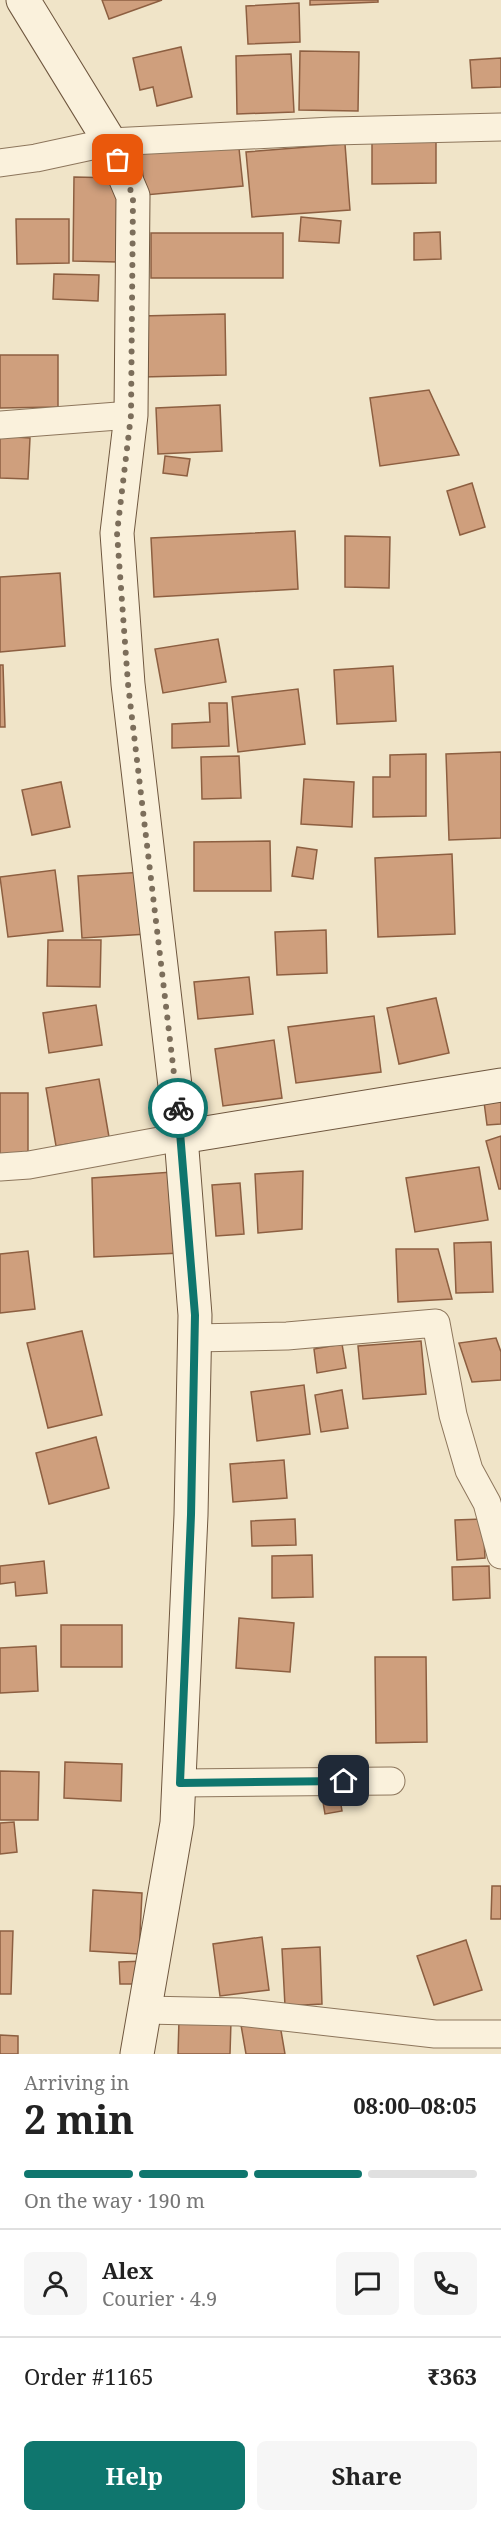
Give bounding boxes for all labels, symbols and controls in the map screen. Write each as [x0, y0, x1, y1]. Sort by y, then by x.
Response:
pin [92, 134, 143, 185]
icon: bag [101, 143, 134, 176]
courier [148, 1078, 208, 1138]
icon: bike [162, 1092, 195, 1125]
pin [318, 1755, 369, 1806]
icon: home [327, 1764, 360, 1797]
text: Arriving in [24, 2069, 129, 2096]
text: 08:00–08:05 [353, 2090, 477, 2120]
text: 2 min [24, 2092, 134, 2145]
text: On the way · 190 m [24, 2187, 205, 2214]
button: person [24, 2252, 87, 2315]
button: chat [336, 2252, 399, 2315]
button: phone [414, 2252, 477, 2315]
text: Alex [102, 2255, 153, 2285]
text: Courier · 4.9 [102, 2285, 217, 2312]
text: Order #1165 [24, 2361, 154, 2391]
text: ₹363 [427, 2361, 477, 2391]
button: Help [24, 2441, 245, 2510]
button: Share [257, 2441, 477, 2510]

